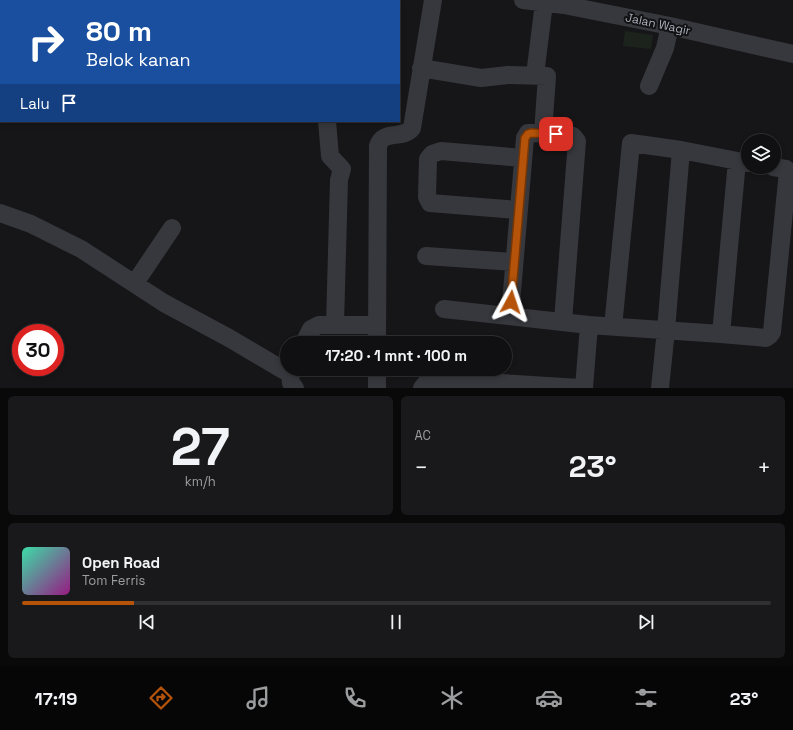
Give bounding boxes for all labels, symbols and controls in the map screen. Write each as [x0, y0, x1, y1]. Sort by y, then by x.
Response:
street label: Jalan Wagir [624, 9, 693, 39]
text: 80 m [86, 13, 152, 49]
icon: right [20, 16, 72, 68]
text: Belok kanan [86, 48, 191, 71]
icon: arrive [58, 92, 80, 114]
text: Lalu [20, 94, 50, 113]
pin [539, 117, 573, 151]
icon: arrive [545, 123, 567, 145]
map controls [741, 134, 781, 174]
button: layers [741, 134, 781, 174]
position arrow [490, 281, 532, 323]
speed limit sign: 30 [12, 324, 64, 376]
text: 17:20 · 1 mnt · 100 m [325, 346, 467, 365]
text: 27 [171, 414, 230, 480]
text: AC [415, 427, 431, 444]
text: 23° [569, 447, 617, 486]
text: − [415, 453, 428, 481]
text: + [757, 453, 771, 481]
text: km/h [185, 473, 216, 490]
text: Open Road [82, 553, 160, 572]
text: Tom Ferris [82, 572, 145, 589]
icon: previous [136, 611, 158, 633]
icon: pause [385, 611, 407, 633]
icon: next [635, 611, 657, 633]
icon: directions [147, 684, 175, 712]
icon: music [244, 684, 272, 712]
icon: phone [341, 684, 369, 712]
icon: climate [438, 684, 466, 712]
icon: car [535, 684, 563, 712]
icon: filters [632, 684, 660, 712]
text: 17:19 [35, 687, 77, 710]
text: 23° [730, 687, 758, 710]

